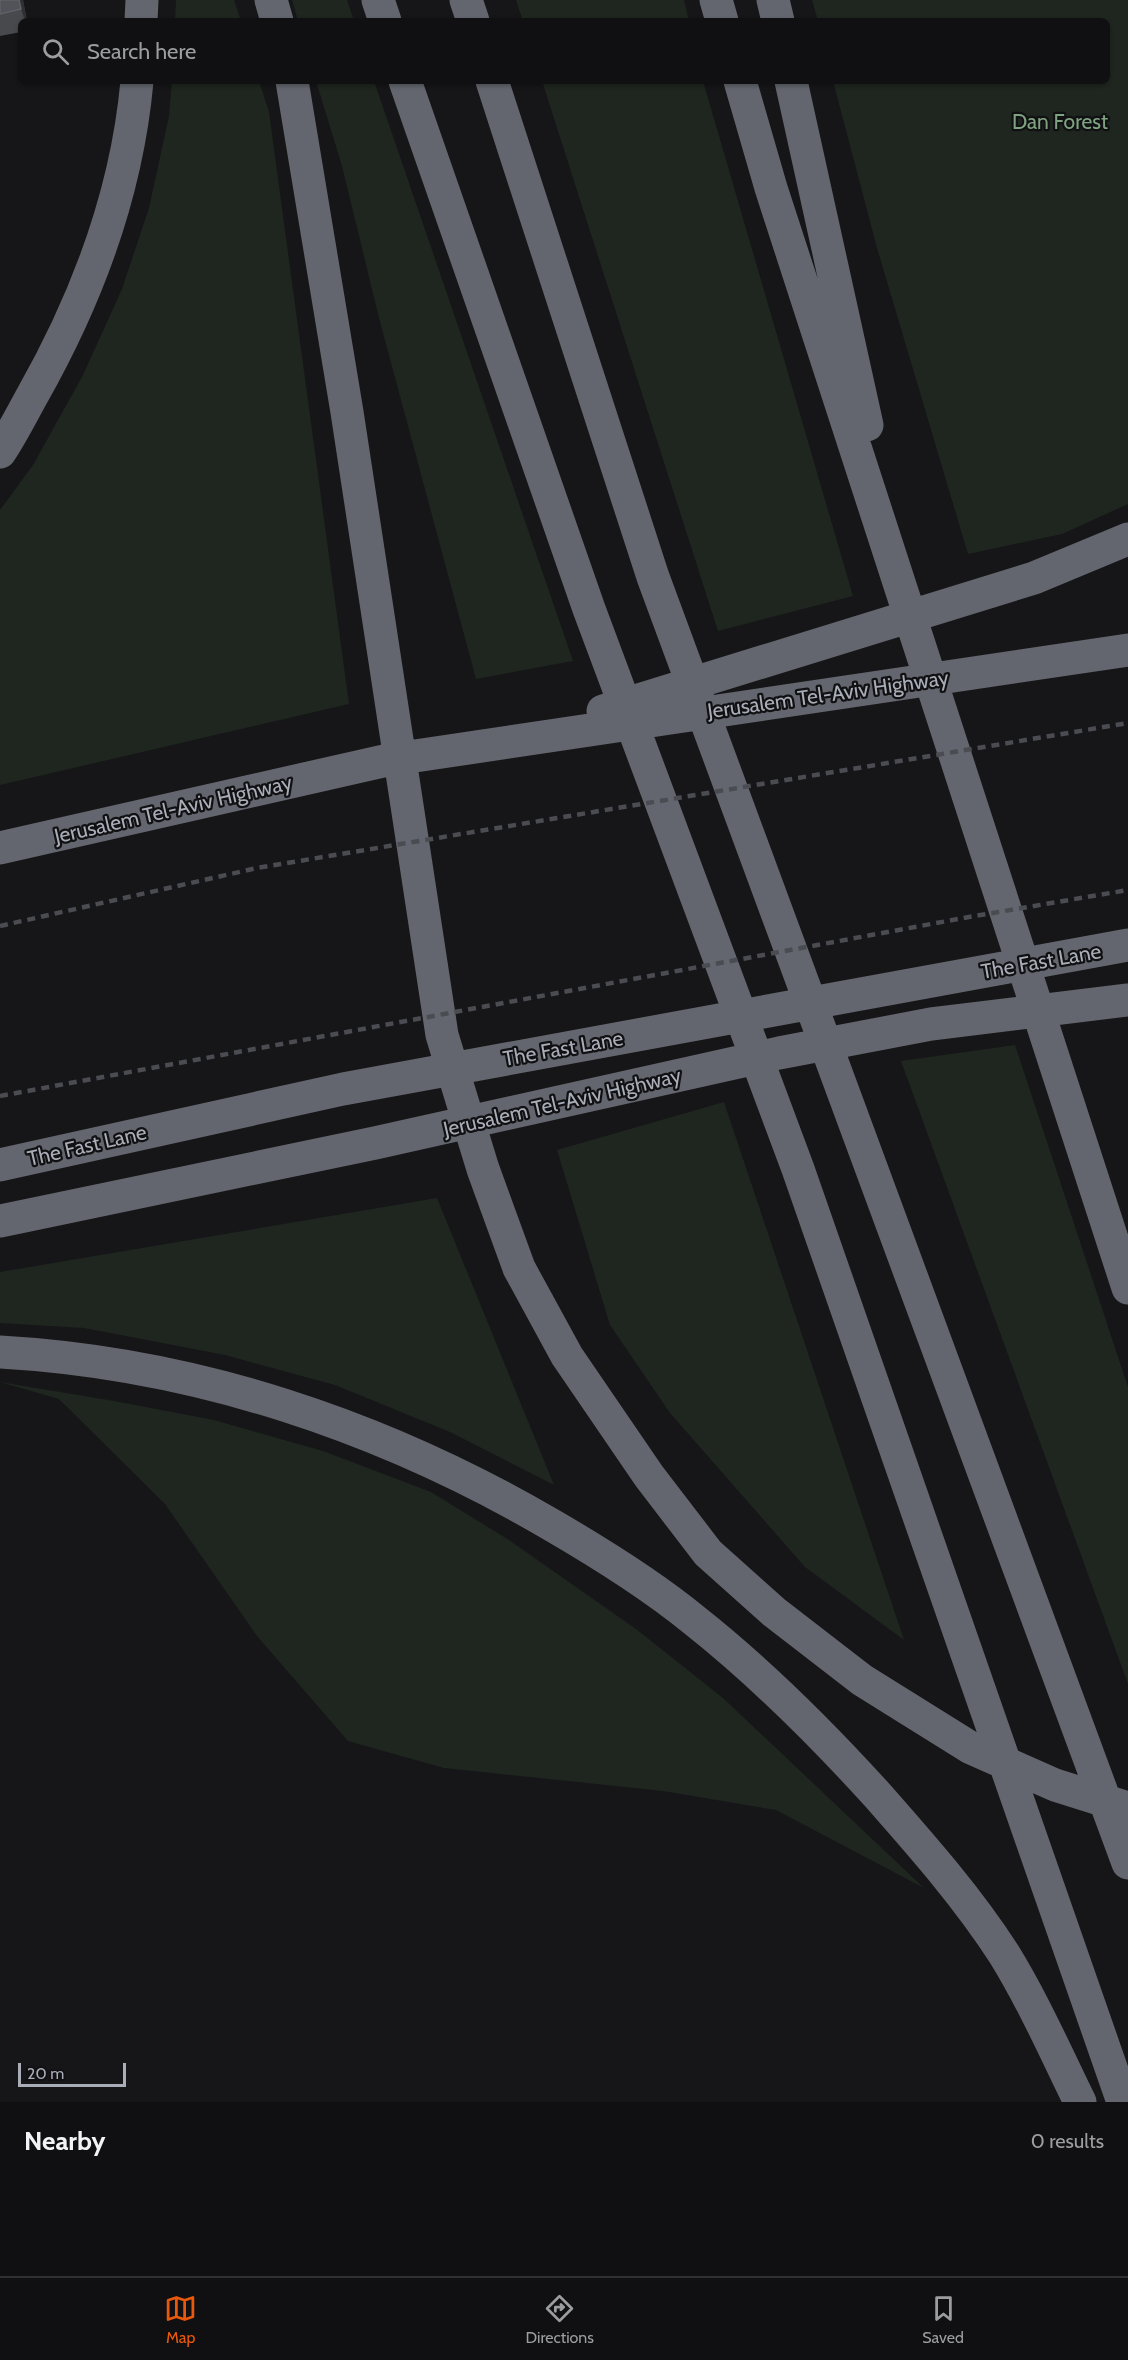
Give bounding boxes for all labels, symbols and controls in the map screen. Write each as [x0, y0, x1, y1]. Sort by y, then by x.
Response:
search box [18, 18, 1110, 84]
icon: search [39, 35, 72, 68]
text: Search here [87, 38, 196, 65]
park label: Dan Forest [1012, 109, 1108, 134]
street label: Jerusalem Tel-Aviv Highway [705, 665, 951, 723]
street label: Jerusalem Tel-Aviv Highway [51, 769, 295, 849]
street label: The Fast Lane [979, 938, 1103, 984]
street label: The Fast Lane [501, 1025, 625, 1071]
street label: Jerusalem Tel-Aviv Highway [440, 1062, 684, 1142]
street label: The Fast Lane [25, 1119, 149, 1171]
scale bar [18, 2060, 126, 2088]
text: 20 m [27, 2064, 64, 2083]
text: Nearby [24, 2125, 105, 2157]
text: 0 results [1031, 2129, 1104, 2153]
tab: Map [164, 2292, 197, 2347]
tab: Directions [526, 2292, 594, 2347]
tab: Saved [922, 2292, 964, 2347]

